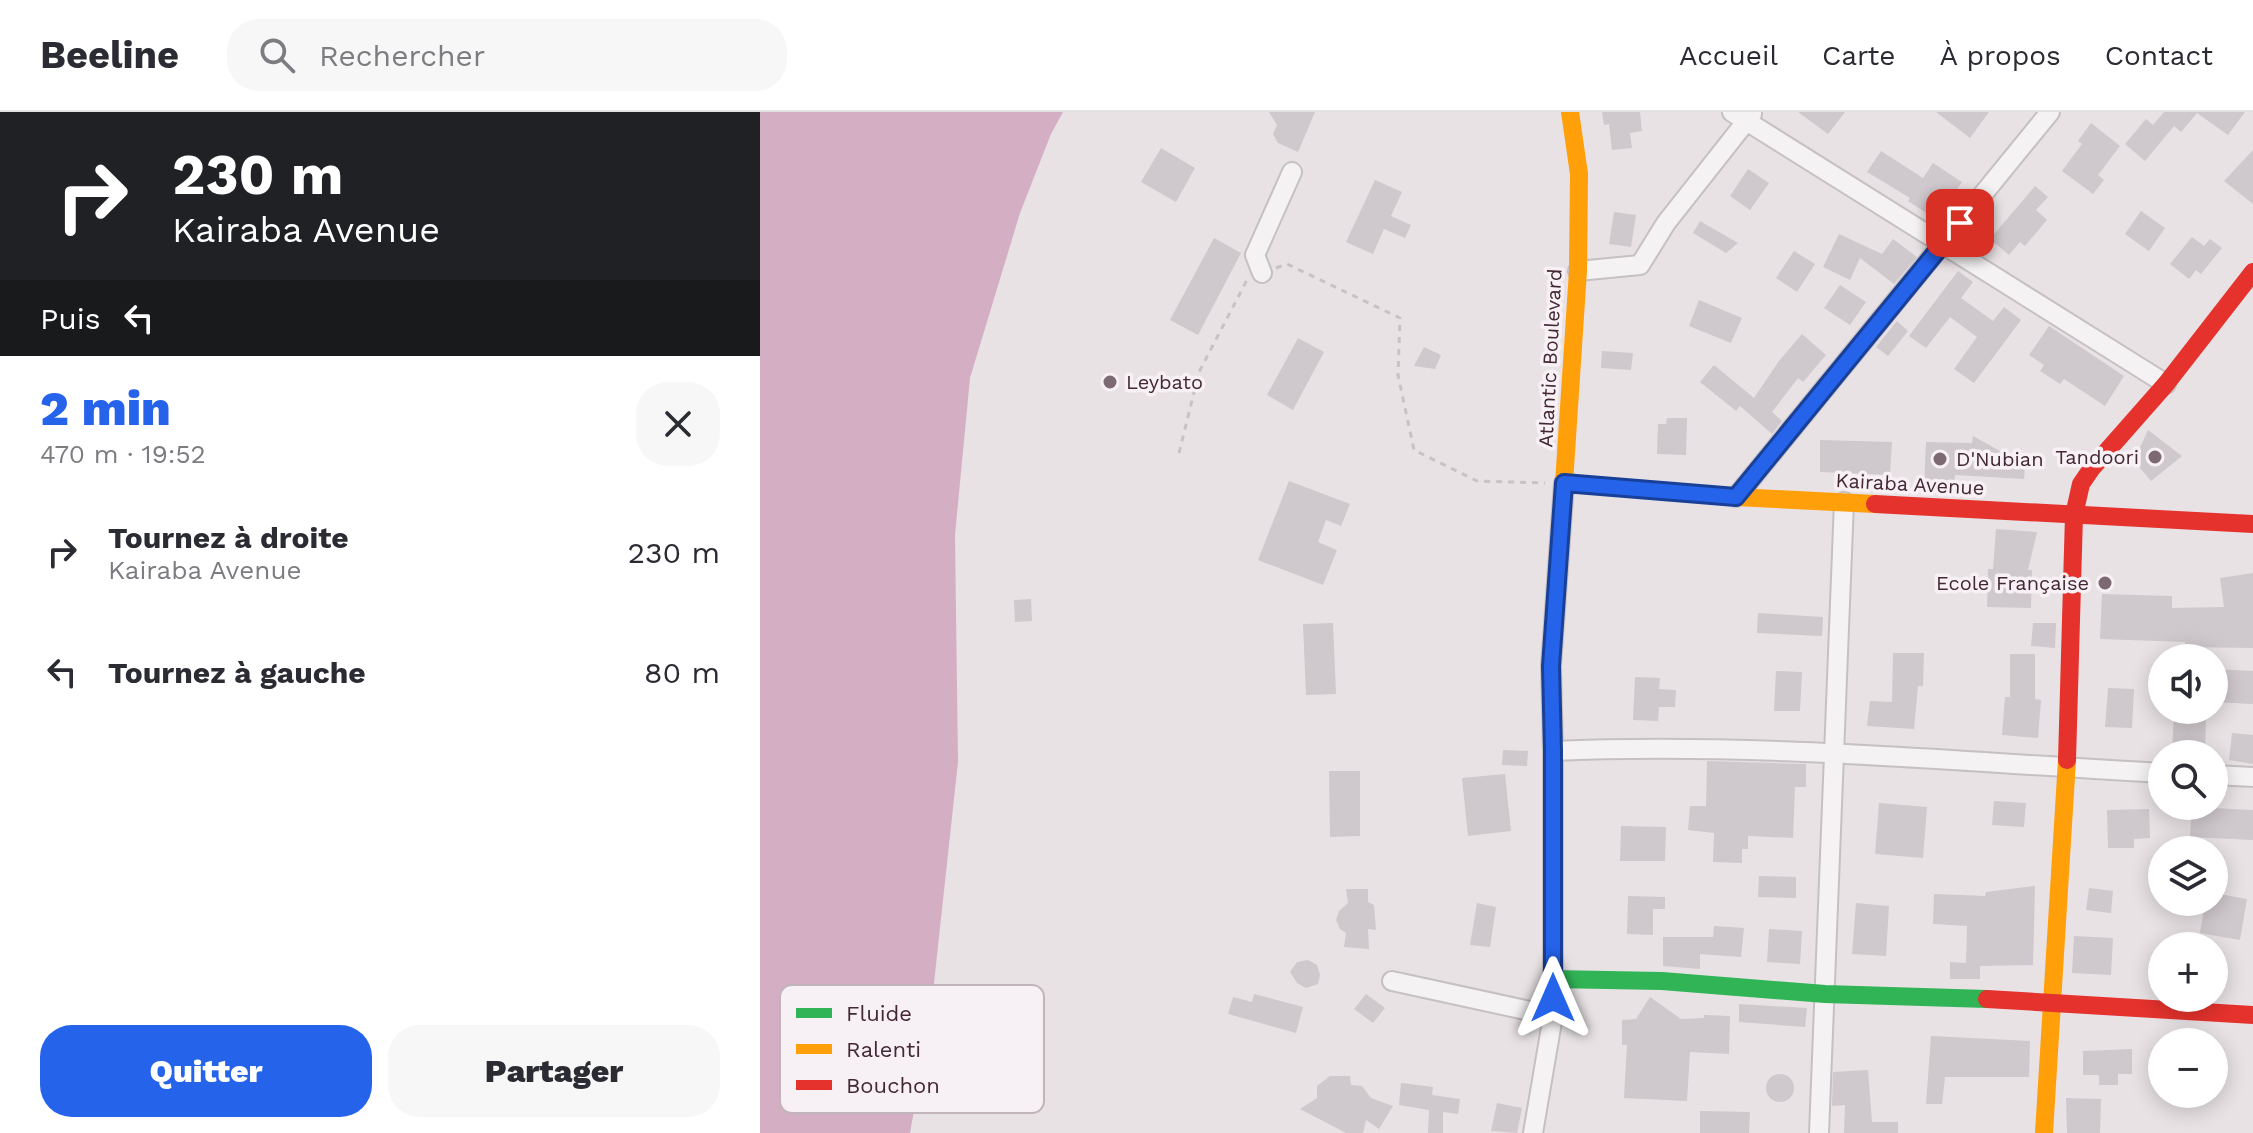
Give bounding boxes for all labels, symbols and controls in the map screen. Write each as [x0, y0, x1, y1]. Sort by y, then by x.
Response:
search box [227, 19, 787, 91]
text: Beeline [40, 33, 179, 77]
icon: search [255, 33, 299, 77]
text: Rechercher [319, 38, 485, 73]
text: Accueil [1679, 39, 1778, 72]
text: Carte [1822, 39, 1896, 72]
text: À propos [1940, 39, 2061, 72]
text: Contact [2105, 39, 2213, 72]
text: 230 m [172, 142, 343, 208]
icon: right [40, 144, 144, 248]
pin [1926, 189, 1994, 257]
icon: arrive [1938, 201, 1982, 245]
text: Kairaba Avenue [172, 209, 440, 251]
street label: Atlantic Boulevard [1533, 268, 1567, 448]
icon: left [117, 296, 161, 340]
text: Puis [40, 301, 101, 336]
place label: Leybato [1126, 370, 1203, 394]
marker: Leybato [1101, 373, 1119, 391]
text: 2 min [40, 380, 171, 437]
button: close [636, 382, 720, 466]
text: 470 m · 19:52 [40, 439, 206, 469]
place label: Tandoori [2055, 445, 2139, 469]
place label: D'Nubian [1956, 447, 2044, 471]
marker: Tandoori [2146, 448, 2164, 466]
marker: D'Nubian [1931, 450, 1949, 468]
street label: Kairaba Avenue [1835, 468, 1985, 500]
text: Tournez à droite [108, 520, 349, 555]
icon: right [40, 530, 84, 574]
text: 230 m [628, 535, 720, 570]
text: Kairaba Avenue [108, 555, 302, 585]
place label: Ecole Française [1936, 571, 2089, 595]
marker: Ecole Française [2096, 574, 2114, 592]
map controls [2148, 644, 2228, 1108]
button: sound [2148, 644, 2228, 724]
icon: left [40, 650, 84, 694]
text: Tournez à gauche [108, 655, 366, 690]
text: 80 m [644, 655, 720, 690]
button: search [2148, 740, 2228, 820]
button: layers [2148, 836, 2228, 916]
button: + [2148, 932, 2228, 1012]
position arrow [1511, 956, 1595, 1040]
legend [780, 985, 1044, 1113]
text: Fluide [846, 1001, 912, 1026]
button: Quitter [40, 1025, 372, 1117]
button: Partager [388, 1025, 720, 1117]
button: − [2148, 1028, 2228, 1108]
text: Ralenti [846, 1037, 921, 1062]
text: Bouchon [846, 1073, 940, 1098]

